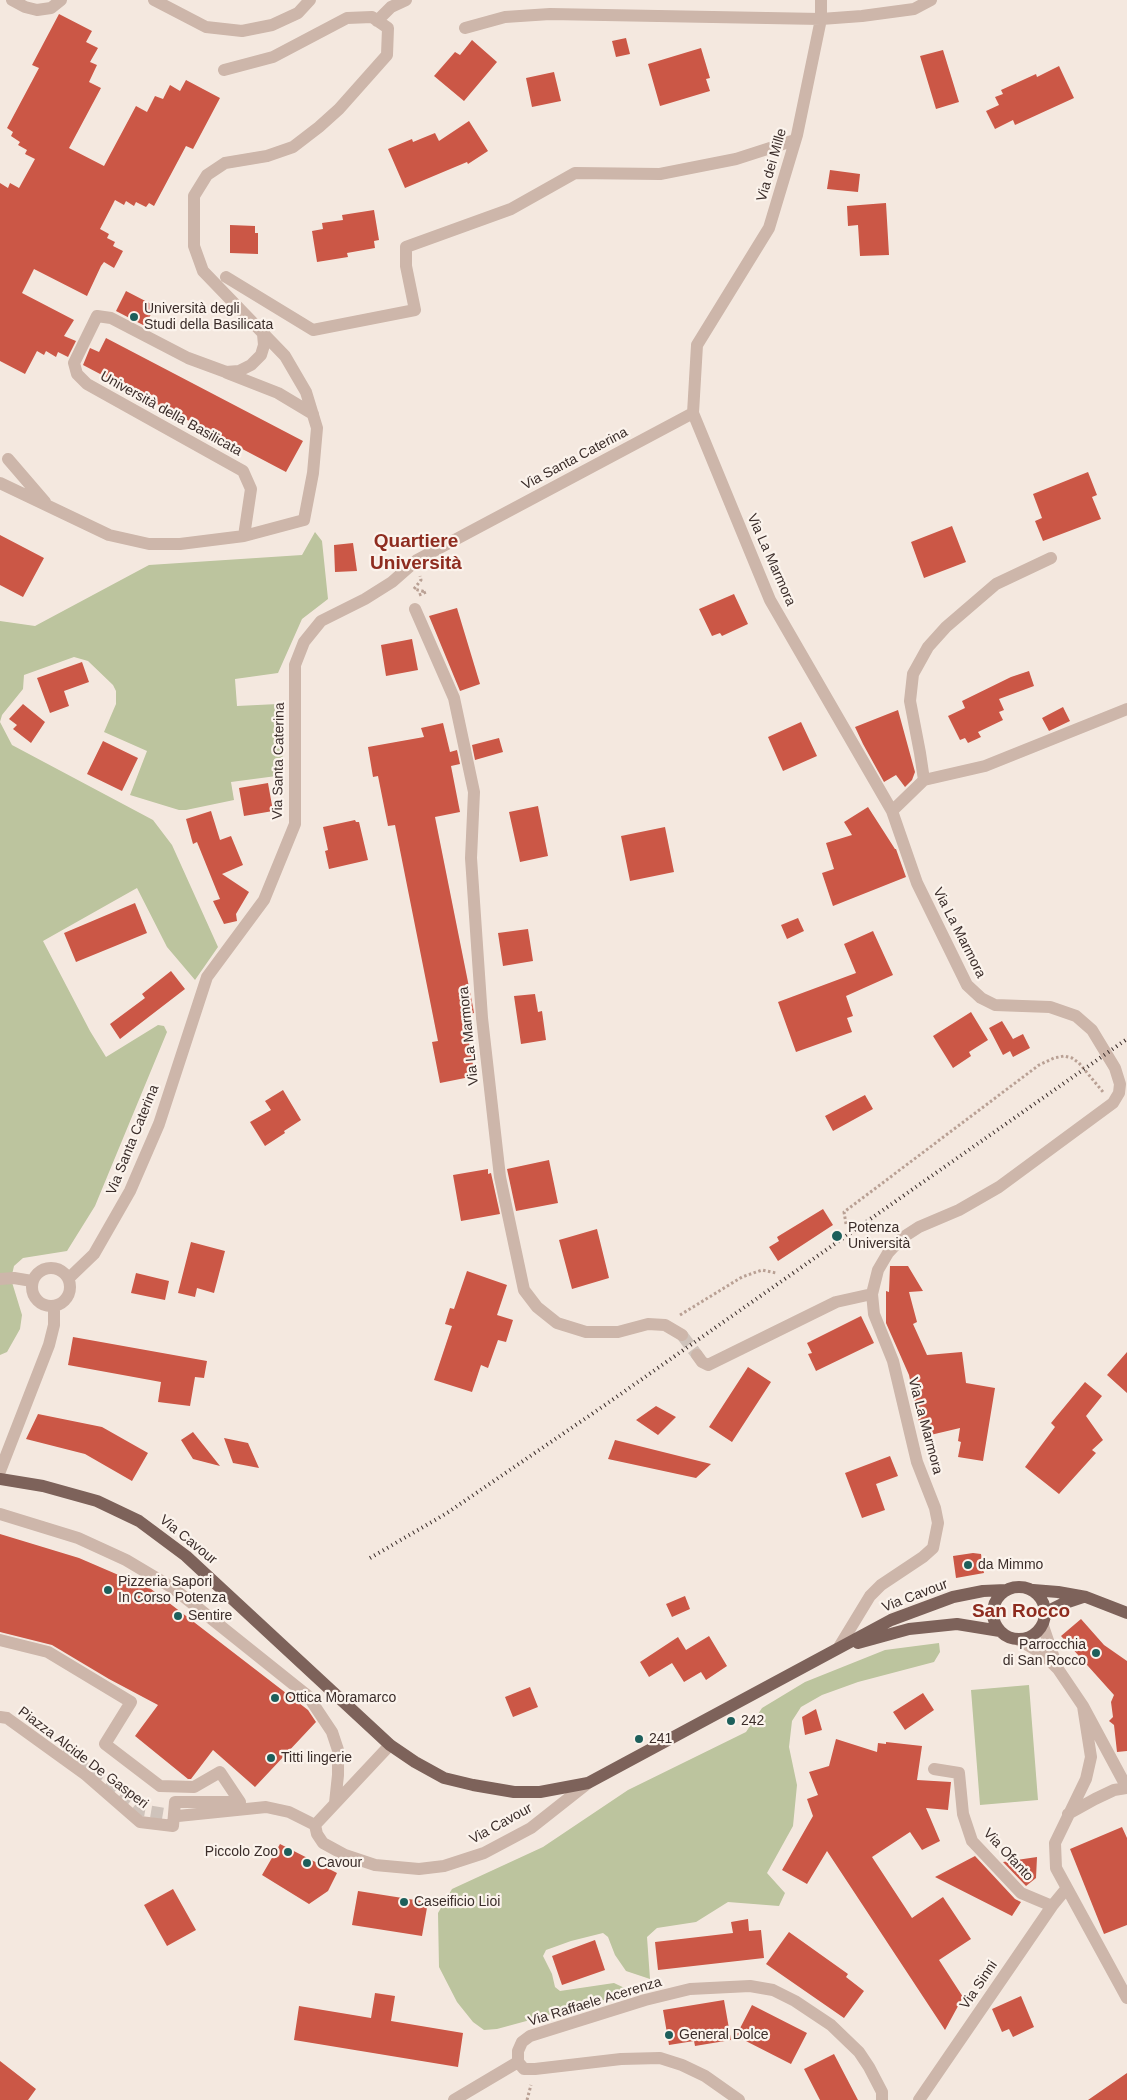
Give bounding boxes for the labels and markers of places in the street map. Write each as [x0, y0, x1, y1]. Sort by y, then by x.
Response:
place label: Università degli Studi della Basilicata [144, 301, 273, 334]
marker: Università degli Studi della Basilicata [128, 311, 140, 323]
place label: Potenza Università [848, 1220, 910, 1252]
marker: Potenza Università [830, 1229, 844, 1243]
place label: da Mimmo [978, 1557, 1043, 1573]
marker: da Mimmo [962, 1559, 974, 1571]
place label: Pizzeria Sapori In Corso Potenza [118, 1574, 226, 1606]
marker: Pizzeria Sapori In Corso Potenza [102, 1584, 114, 1596]
place label: Sentire [188, 1608, 232, 1624]
marker: Sentire [172, 1610, 184, 1622]
place label: Parrocchia di San Rocco [1003, 1637, 1086, 1670]
marker: Parrocchia di San Rocco [1090, 1647, 1102, 1659]
place label: Ottica Moramarco [285, 1690, 396, 1706]
marker: Ottica Moramarco [269, 1692, 281, 1704]
place label: 242 [741, 1713, 764, 1729]
marker: 242 [725, 1715, 737, 1727]
place label: 241 [649, 1731, 672, 1747]
marker: 241 [633, 1733, 645, 1745]
place label: Titti lingerie [281, 1750, 352, 1766]
marker: Titti lingerie [265, 1752, 277, 1764]
place label: Piccolo Zoo [205, 1844, 278, 1860]
marker: Piccolo Zoo [282, 1846, 294, 1858]
place label: Cavour [317, 1855, 362, 1871]
marker: Cavour [301, 1857, 313, 1869]
place label: Caseificio Lioi [414, 1894, 500, 1910]
marker: Caseificio Lioi [398, 1896, 410, 1908]
place label: General Dolce [679, 2027, 768, 2043]
marker: General Dolce [663, 2029, 675, 2041]

